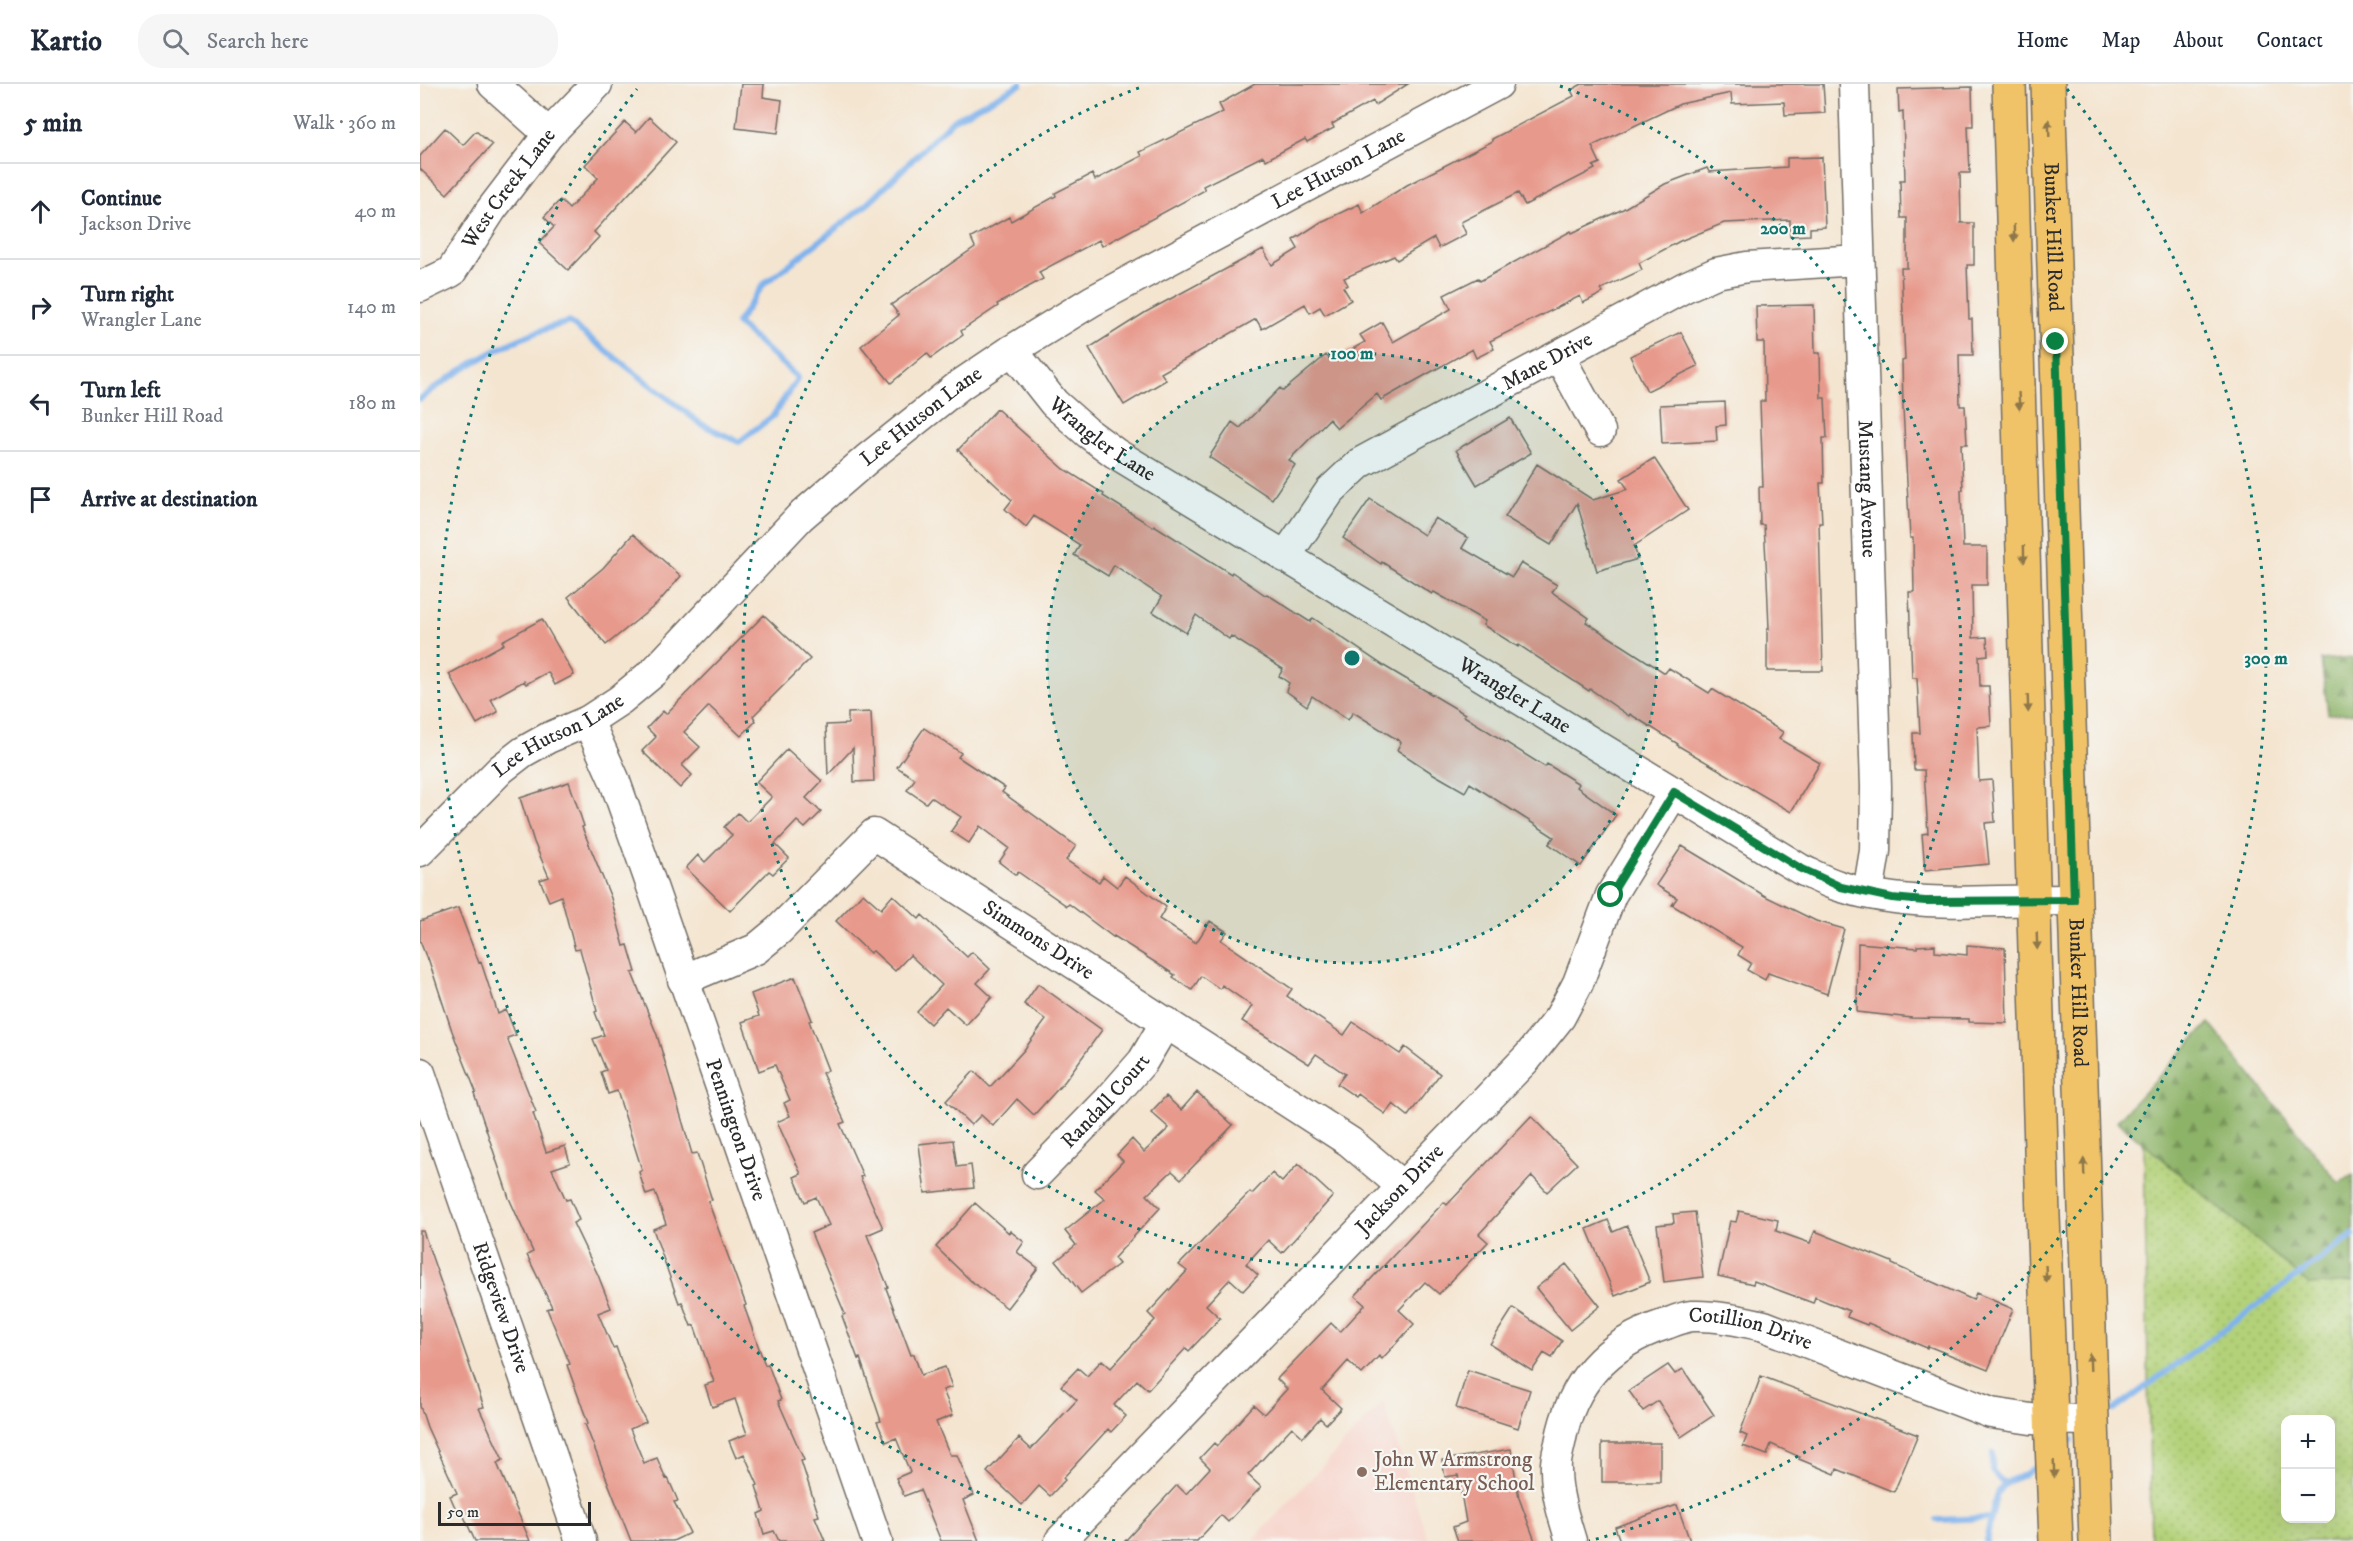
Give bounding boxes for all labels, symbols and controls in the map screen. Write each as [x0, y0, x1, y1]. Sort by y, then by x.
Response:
search box [138, 14, 558, 68]
text: Kartio [30, 24, 102, 59]
icon: search [159, 25, 192, 58]
text: Search here [207, 28, 309, 55]
text: Home [2017, 28, 2069, 54]
text: Map [2102, 28, 2140, 54]
text: About [2173, 28, 2224, 54]
text: Contact [2257, 28, 2323, 54]
text: 5 min [24, 107, 82, 140]
text: Walk · 360 m [293, 111, 396, 136]
one-way arrow [2045, 118, 2054, 137]
street label: West Creek Lane [456, 123, 562, 255]
street label: Lee Hutson Lane [1267, 123, 1410, 215]
street label: Bunker Hill Road [2038, 162, 2069, 313]
text: Continue [81, 185, 162, 212]
icon: ahead [24, 195, 57, 228]
text: 40 m [354, 199, 396, 224]
text: Jackson Drive [81, 212, 191, 237]
text: 200 m [1760, 218, 1806, 240]
one-way arrow [2009, 224, 2019, 243]
text: Turn right [81, 281, 174, 308]
icon: right [24, 291, 57, 324]
text: 140 m [347, 295, 396, 320]
text: Wrangler Lane [81, 308, 202, 333]
street label: Mane Drive [1498, 326, 1597, 397]
route end [2042, 328, 2068, 354]
text: 100 m [1330, 343, 1374, 365]
street label: Lee Hutson Lane [855, 361, 987, 472]
text: Turn left [81, 377, 161, 404]
icon: left [24, 387, 57, 420]
text: 180 m [349, 391, 396, 416]
street label: Wrangler Lane [1042, 391, 1160, 488]
one-way arrow [2014, 392, 2023, 411]
text: Bunker Hill Road [81, 404, 223, 429]
street label: Mustang Avenue [1852, 419, 1882, 558]
icon: arrive [24, 483, 57, 516]
text: Arrive at destination [81, 486, 258, 513]
one-way arrow [2019, 544, 2029, 563]
centre of rings [1342, 648, 1362, 668]
text: 300 m [2244, 648, 2288, 670]
street label: Wrangler Lane [1453, 651, 1576, 740]
street label: Lee Hutson Lane [487, 688, 629, 784]
one-way arrow [2023, 695, 2032, 714]
route start [1597, 881, 1623, 907]
street label: Simmons Drive [978, 895, 1099, 986]
street label: Bunker Hill Road [2062, 917, 2093, 1068]
one-way arrow [2032, 932, 2041, 951]
street label: Randall Court [1056, 1050, 1157, 1154]
street label: Pennington Drive [699, 1056, 772, 1205]
street label: Jackson Drive [1349, 1139, 1450, 1242]
one-way arrow [2079, 1157, 2088, 1176]
street label: Ridgeview Drive [466, 1239, 535, 1377]
one-way arrow [2042, 1265, 2051, 1284]
street label: Cotillion Drive [1688, 1303, 1816, 1356]
one-way arrow [2085, 1352, 2094, 1371]
map controls [2281, 1415, 2335, 1523]
button: + [2281, 1415, 2335, 1469]
place label: John W Armstrong Elementary School [1372, 1447, 1535, 1497]
one-way arrow [2049, 1460, 2059, 1479]
marker: John W Armstrong Elementary School [1355, 1465, 1369, 1479]
button: − [2281, 1469, 2335, 1523]
scale bar [438, 1499, 591, 1526]
text: 50 m [447, 1502, 479, 1522]

